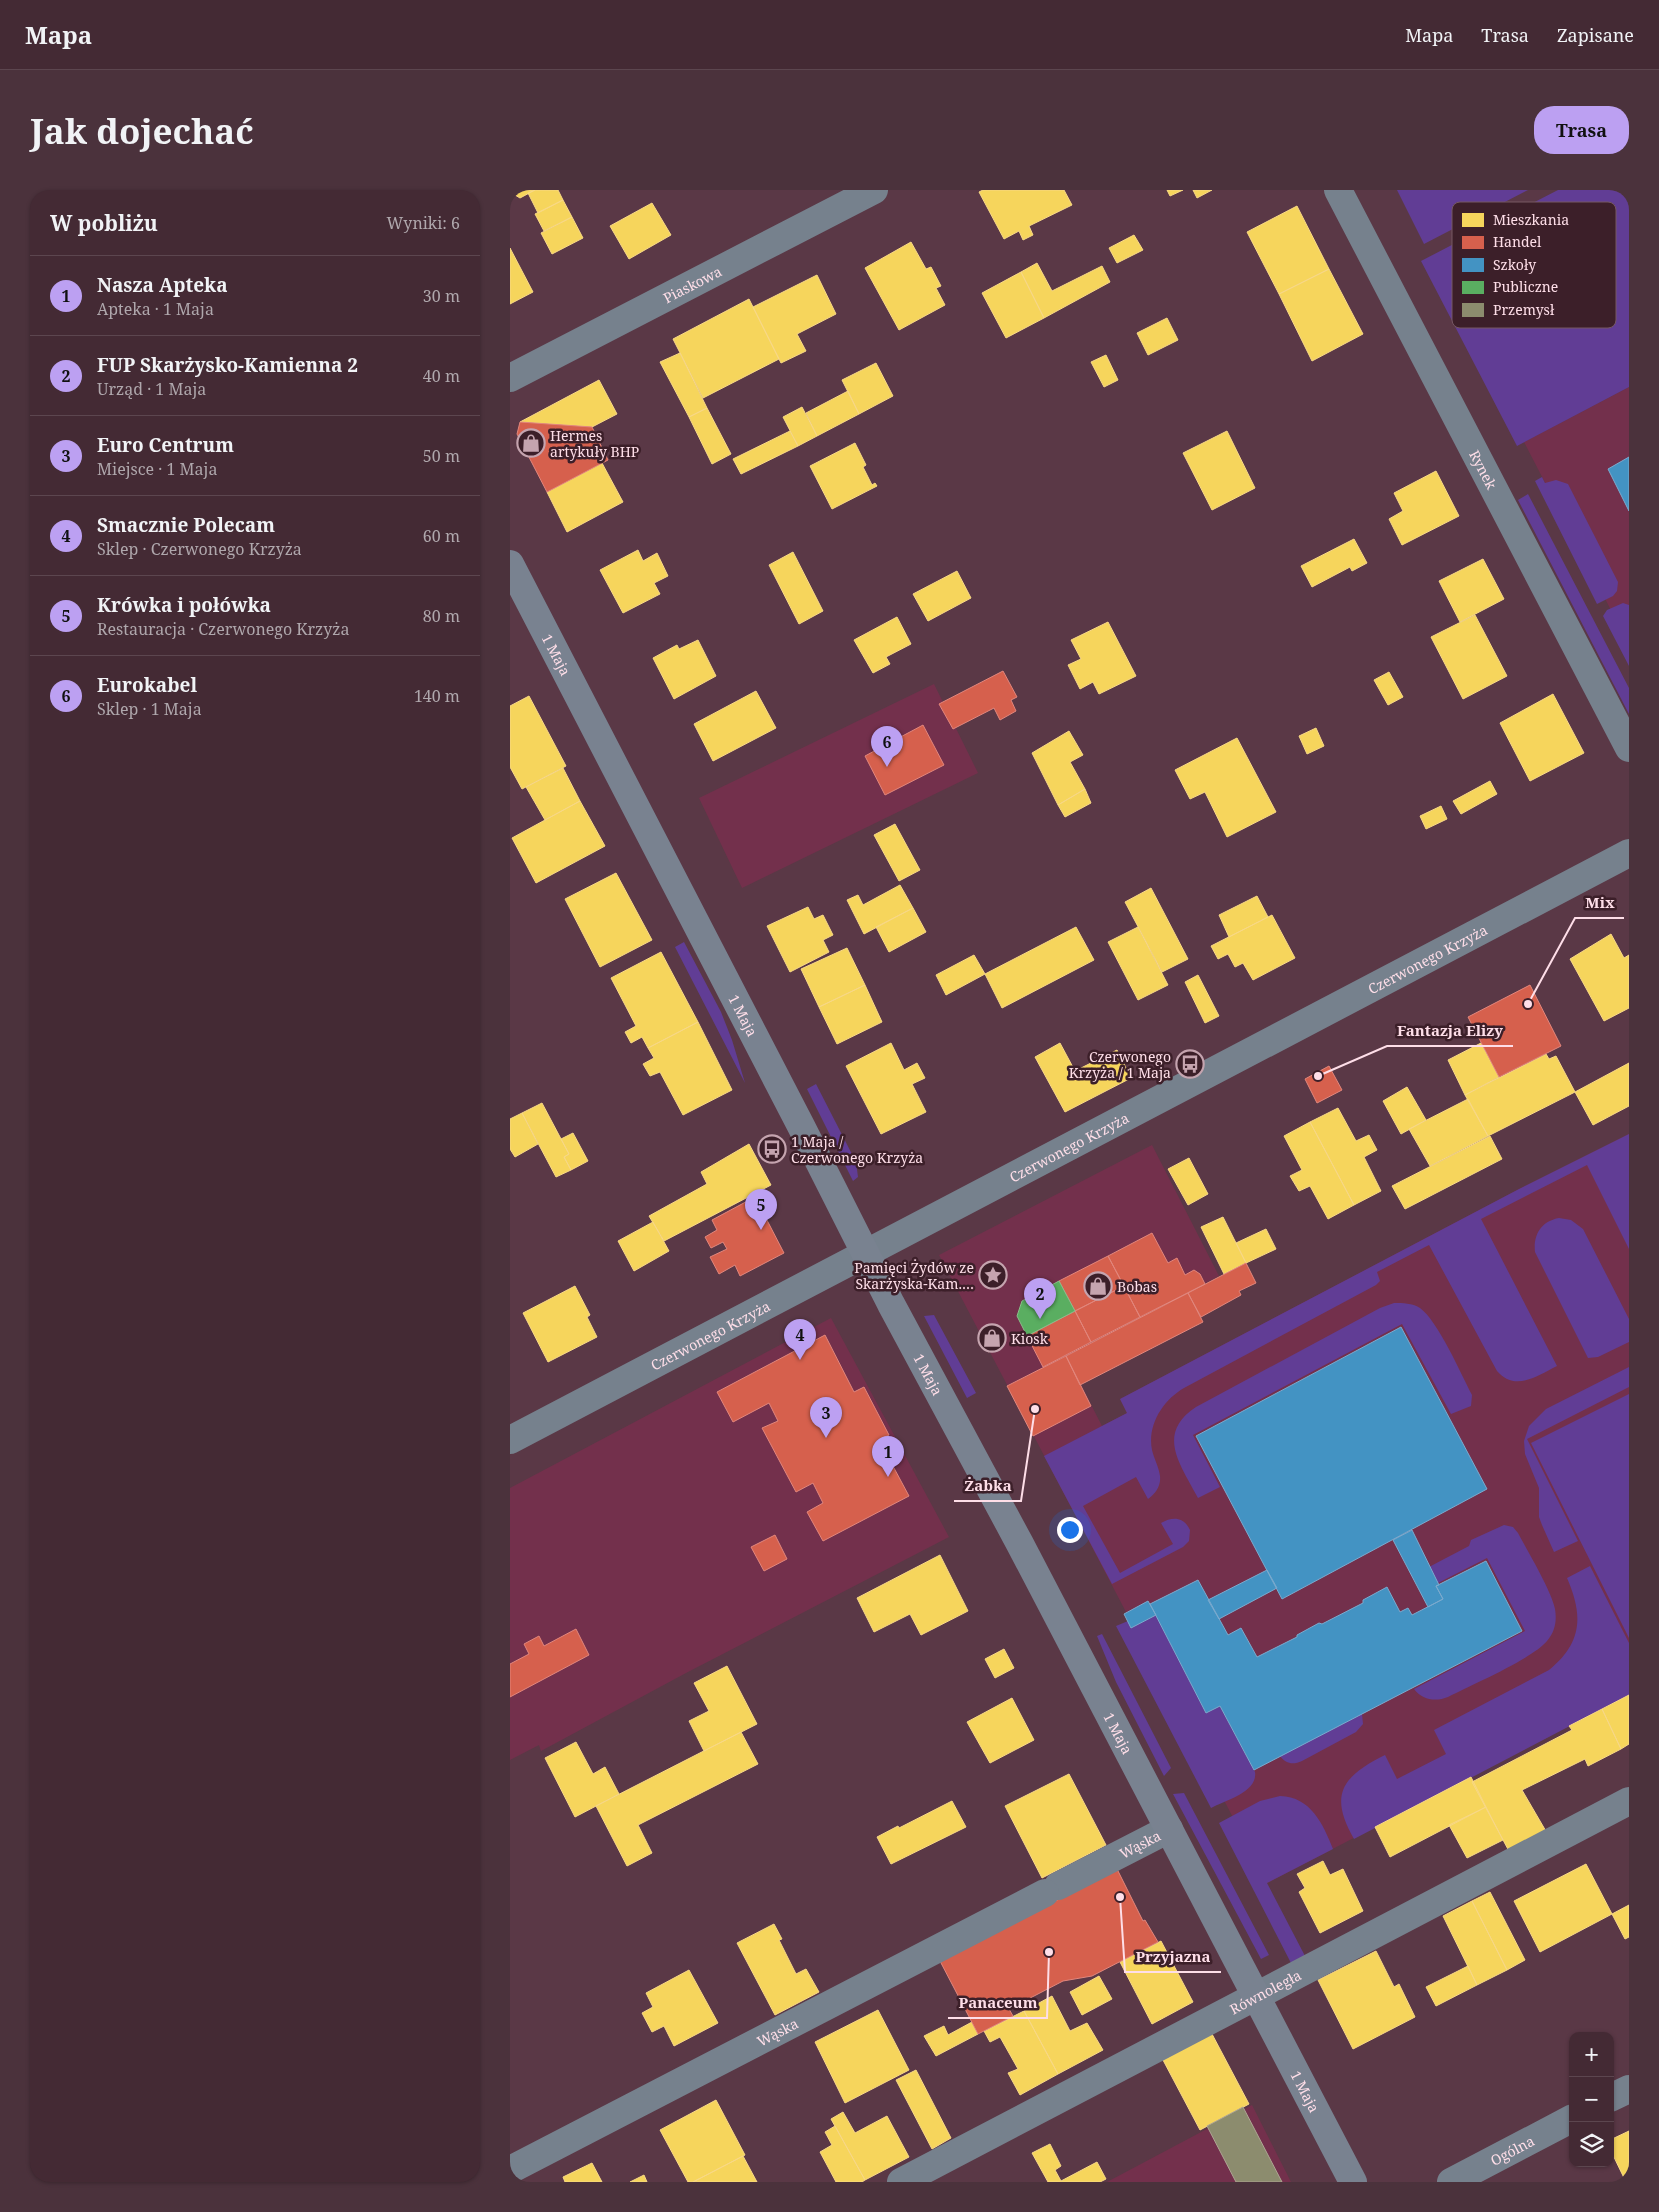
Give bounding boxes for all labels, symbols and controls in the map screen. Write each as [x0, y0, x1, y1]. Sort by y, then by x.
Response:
text: Mapa [25, 18, 92, 51]
text: Mapa [1405, 23, 1453, 47]
text: Trasa [1481, 23, 1529, 47]
text: Zapisane [1557, 23, 1634, 47]
button: Trasa [1534, 106, 1629, 154]
text: Jak dojechać [30, 107, 254, 154]
legend [1452, 202, 1616, 328]
text: W pobliżu [50, 209, 158, 237]
text: Mieszkania [1493, 210, 1569, 229]
text: Wyniki: 6 [387, 212, 460, 234]
text: Handel [1493, 232, 1542, 251]
text: Szkoły [1493, 255, 1536, 274]
street label: Piaskowa [660, 261, 725, 307]
text: Nasza Apteka [97, 272, 228, 298]
text: Publiczne [1493, 277, 1558, 296]
text: 1 [61, 285, 71, 307]
text: 30 m [423, 285, 460, 307]
text: Apteka · 1 Maja [97, 298, 214, 320]
text: Przemysł [1493, 300, 1555, 319]
text: FUP Skarżysko-Kamienna 2 [97, 352, 358, 378]
text: 2 [61, 365, 71, 387]
text: 40 m [423, 365, 460, 387]
text: Urząd · 1 Maja [97, 378, 206, 400]
place label: Hermes artykuły BHP [550, 426, 639, 461]
shop icon: Hermes artykuły BHP [516, 428, 546, 458]
text: Euro Centrum [97, 432, 234, 458]
text: 3 [61, 445, 71, 467]
text: 50 m [423, 445, 460, 467]
street label: Rynek [1466, 446, 1502, 493]
text: Miejsce · 1 Maja [97, 458, 217, 480]
text: Smacznie Polecam [97, 512, 275, 538]
text: 4 [61, 525, 71, 547]
text: 60 m [423, 525, 460, 547]
text: Sklep · Czerwonego Krzyża [97, 538, 302, 560]
text: Krówka i połówka [97, 592, 271, 618]
text: 5 [61, 605, 71, 627]
text: 80 m [423, 605, 460, 627]
text: Restauracja · Czerwonego Krzyża [97, 618, 349, 640]
street label: 1 Maja [538, 630, 576, 679]
text: Eurokabel [97, 672, 197, 698]
text: 6 [61, 685, 71, 707]
text: 140 m [414, 685, 460, 707]
text: Sklep · 1 Maja [97, 698, 202, 720]
pin: 6 [871, 726, 903, 767]
callout: Mix [1575, 888, 1624, 918]
text: Mix [1585, 892, 1615, 912]
street label: Czerwonego Krzyża [1364, 920, 1491, 998]
street label: 1 Maja [725, 991, 762, 1039]
callout: Fantazja Elizy [1387, 1016, 1513, 1046]
text: Fantazja Elizy [1397, 1020, 1503, 1040]
place label: Czerwonego Krzyża / 1 Maja [1069, 1047, 1171, 1082]
bus stop icon: Czerwonego Krzyża / 1 Maja [1175, 1049, 1205, 1079]
street label: Czerwonego Krzyża [1006, 1108, 1132, 1186]
place label: 1 Maja / Czerwonego Krzyża [791, 1132, 923, 1167]
bus stop icon: 1 Maja / Czerwonego Krzyża [757, 1134, 787, 1164]
pin: 5 [745, 1189, 777, 1230]
place label: Pamięci Żydów ze Skarżyska-Kam.… [854, 1258, 974, 1293]
place icon: Pamięci Żydów ze Skarżyska-Kam.… [978, 1260, 1008, 1290]
shop icon: Bobas [1083, 1271, 1113, 1301]
place label: Bobas [1117, 1277, 1157, 1296]
pin: 2 [1024, 1278, 1056, 1319]
street label: Czerwonego Krzyża [647, 1296, 773, 1374]
pin: 4 [784, 1319, 816, 1360]
shop icon: Kiosk [977, 1323, 1007, 1353]
place label: Kiosk [1011, 1329, 1049, 1348]
street label: 1 Maja [910, 1350, 948, 1398]
pin: 3 [810, 1397, 842, 1438]
pin: 1 [872, 1436, 904, 1477]
callout: Żabka [954, 1471, 1021, 1501]
text: Żabka [964, 1475, 1012, 1495]
your location [1057, 1517, 1083, 1543]
street label: 1 Maja [1100, 1709, 1137, 1757]
street label: Wąska [1116, 1825, 1164, 1862]
callout: Przyjazna [1125, 1942, 1221, 1972]
text: Przyjazna [1135, 1946, 1211, 1966]
street label: Równoległa [1226, 1965, 1304, 2018]
callout: Panaceum [948, 1988, 1047, 2018]
text: Panaceum [959, 1992, 1038, 2012]
street label: Wąska [753, 2013, 801, 2050]
map controls [1569, 2032, 1614, 2167]
button: + [1569, 2032, 1614, 2077]
street label: 1 Maja [1287, 2067, 1324, 2115]
button: − [1569, 2077, 1614, 2122]
button: layers [1569, 2122, 1614, 2167]
street label: Ogólna [1487, 2131, 1538, 2169]

